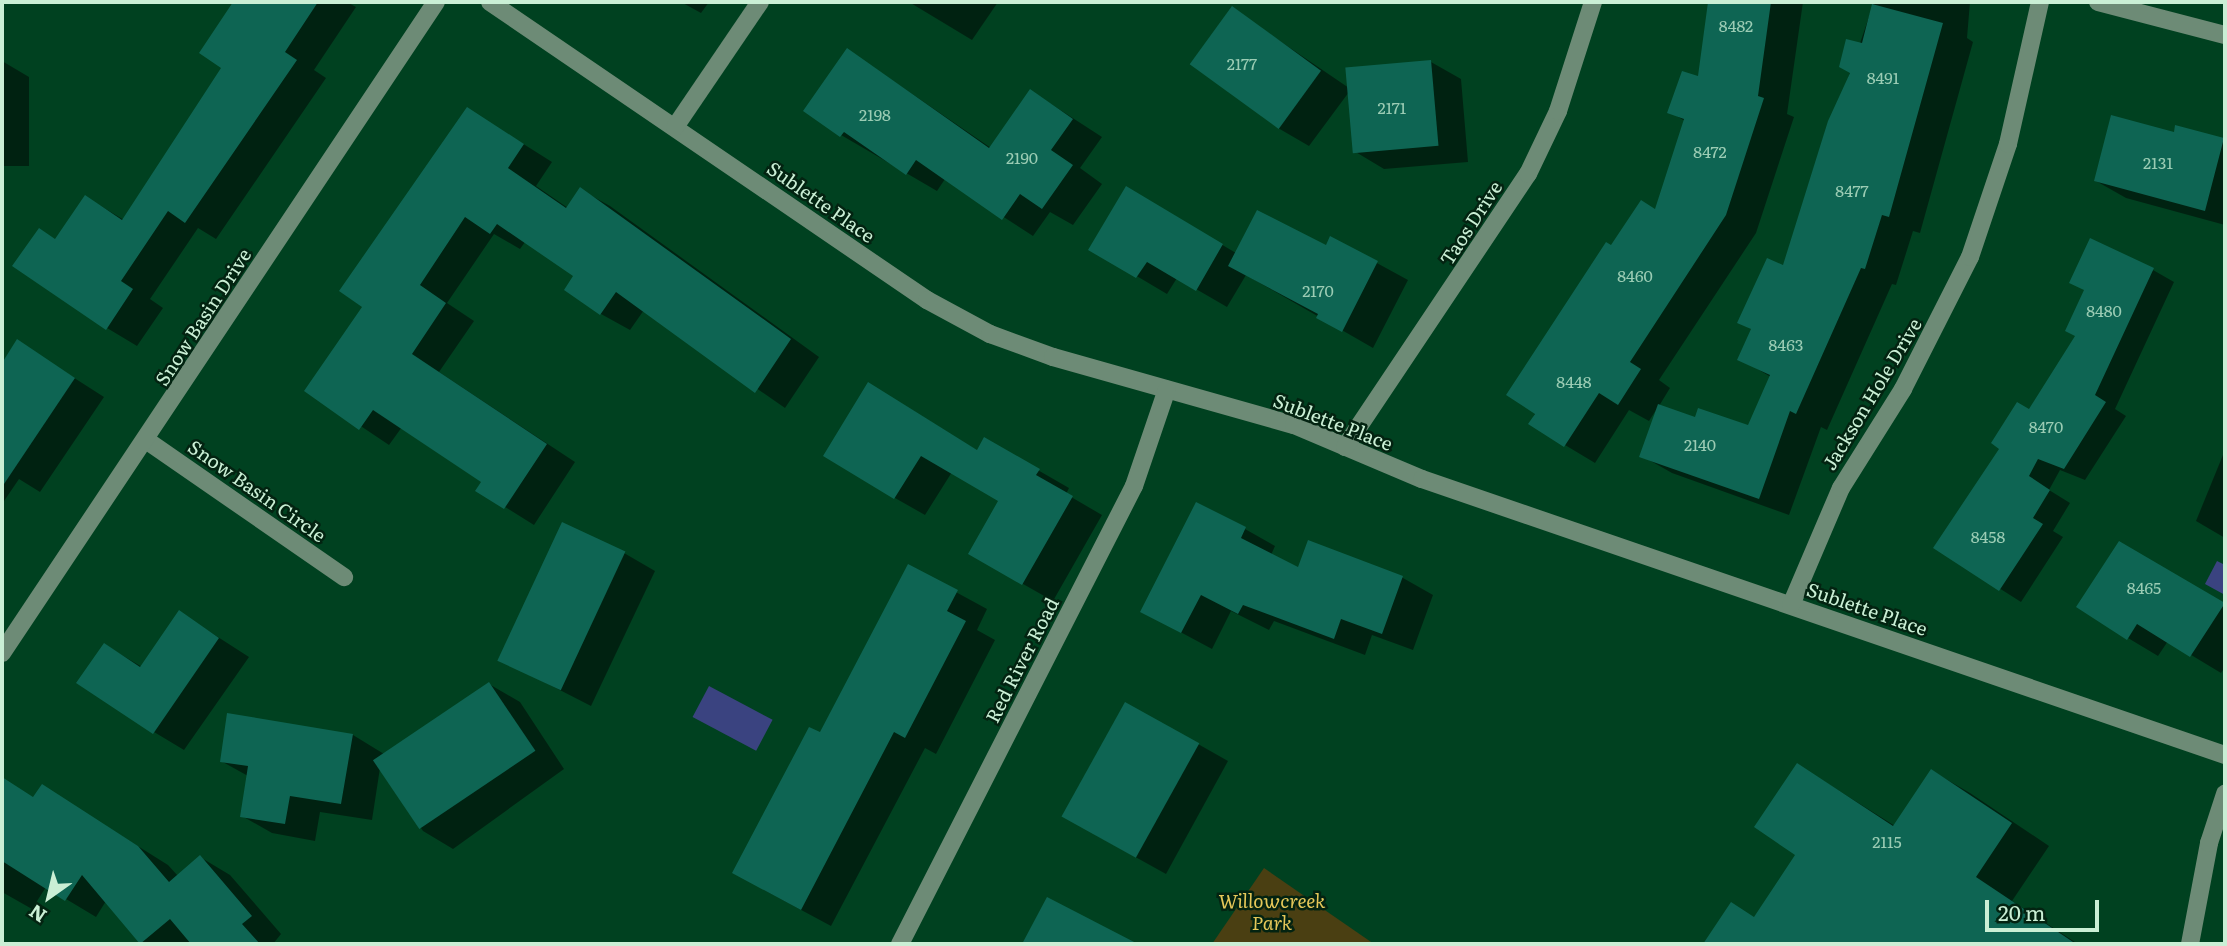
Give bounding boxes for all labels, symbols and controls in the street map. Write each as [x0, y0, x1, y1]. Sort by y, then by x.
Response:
house number: 8482 [1719, 15, 1753, 35]
house number: 2177 [1227, 53, 1257, 73]
house number: 8491 [1867, 67, 1899, 87]
house number: 2171 [1378, 97, 1406, 117]
house number: 2198 [859, 104, 891, 124]
house number: 8472 [1693, 141, 1727, 161]
house number: 2190 [1006, 147, 1038, 167]
house number: 2131 [2143, 152, 2173, 172]
street label: Sublette Place [763, 157, 879, 247]
street label: Taos Drive [1435, 177, 1507, 269]
house number: 8477 [1835, 180, 1869, 200]
street label: Snow Basin Drive [150, 244, 256, 390]
house number: 8460 [1617, 265, 1653, 285]
house number: 2170 [1302, 280, 1334, 300]
house number: 8480 [2086, 300, 2122, 320]
street label: Jackson Hole Drive [1818, 314, 1926, 474]
house number: 8463 [1769, 334, 1803, 354]
house number: 8448 [1556, 371, 1592, 391]
street label: Sublette Place [1270, 389, 1396, 455]
house number: 8470 [2029, 416, 2063, 436]
house number: 2140 [1684, 434, 1716, 454]
street label: Snow Basin Circle [184, 435, 330, 547]
house number: 8458 [1971, 526, 2005, 546]
house number: 8465 [2127, 577, 2161, 597]
street label: Sublette Place [1804, 578, 1930, 640]
street label: Red River Road [981, 594, 1063, 726]
house number: 2115 [1872, 831, 1902, 851]
north arrow [14, 862, 84, 932]
scale bar [1989, 886, 2103, 930]
park label: Willowcreek Park [1219, 890, 1325, 934]
text: 20 m [1998, 896, 2045, 927]
text: N [23, 898, 52, 930]

